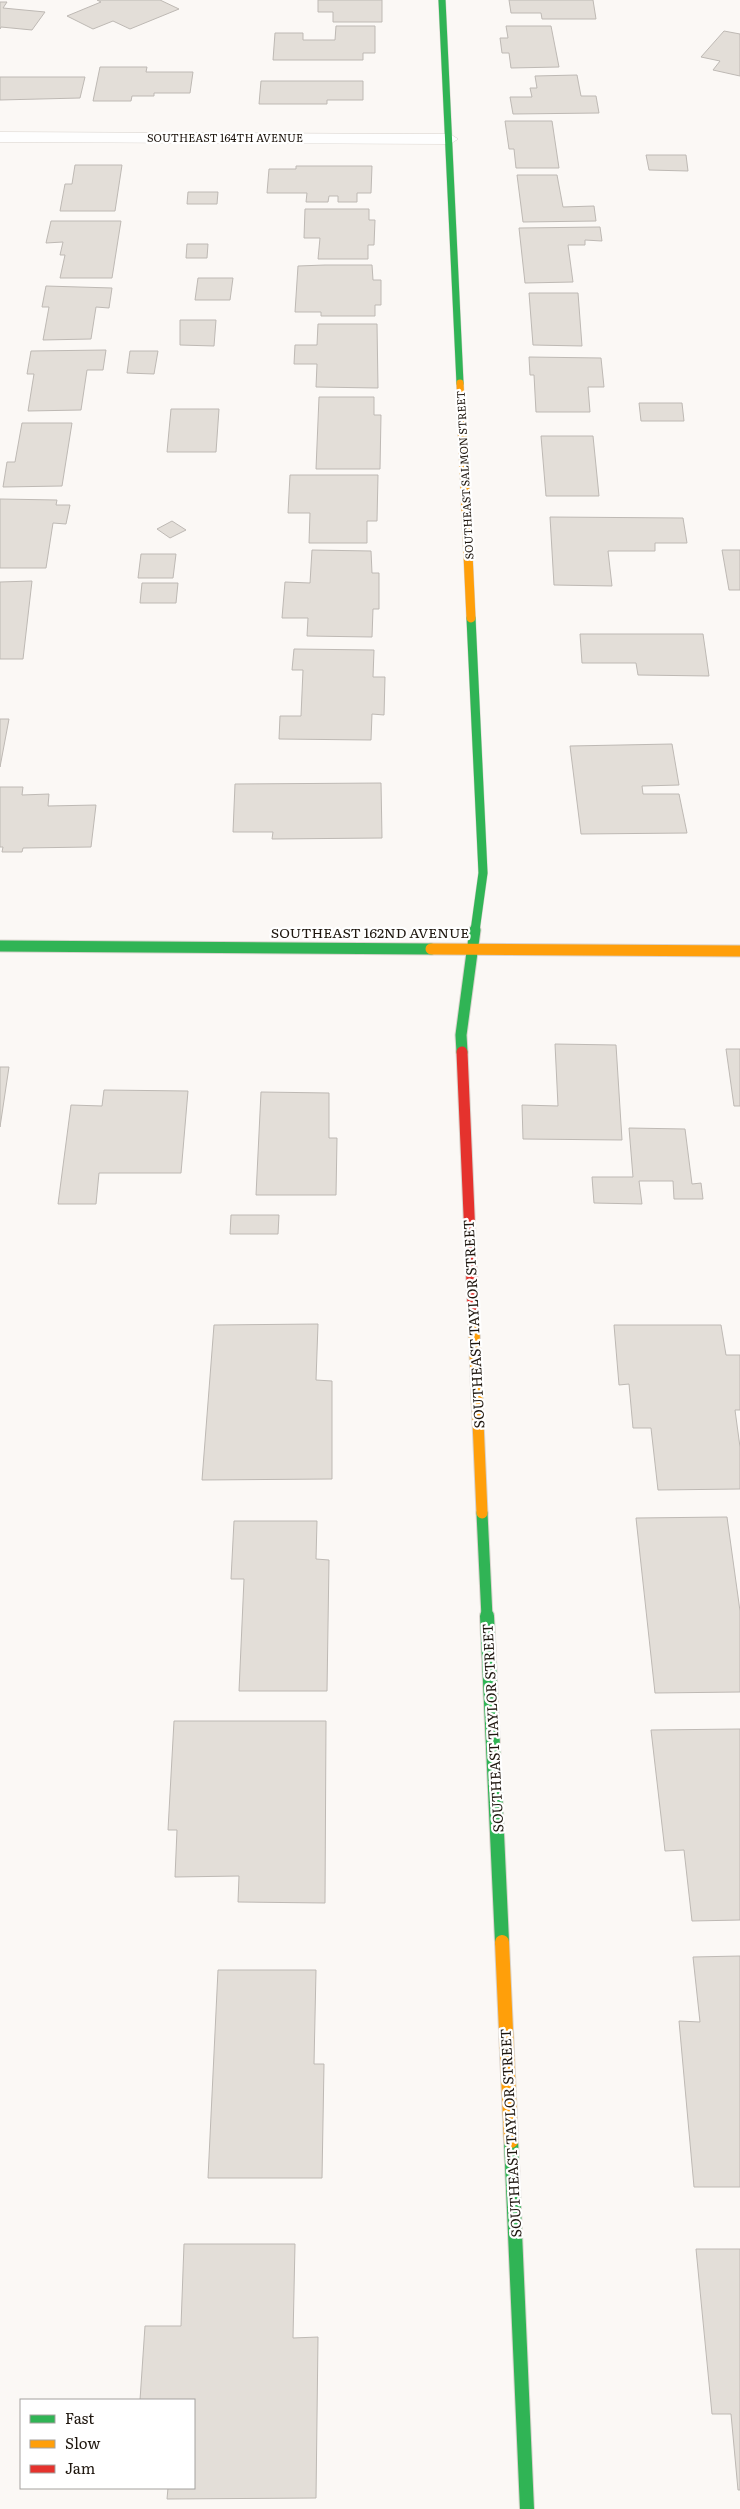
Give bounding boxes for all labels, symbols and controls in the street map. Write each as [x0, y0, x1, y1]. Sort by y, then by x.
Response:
street label: SOUTHEAST 164TH AVENUE [147, 129, 303, 145]
street label: SOUTHEAST SALMON STREET [452, 390, 476, 560]
street label: SOUTHEAST 162ND AVENUE [271, 922, 469, 942]
street label: SOUTHEAST TAYLOR STREET [458, 1219, 488, 1429]
street label: SOUTHEAST TAYLOR STREET [477, 1623, 507, 1833]
street label: SOUTHEAST TAYLOR STREET [495, 2028, 525, 2238]
legend [20, 2399, 195, 2489]
text: Fast [65, 2406, 94, 2429]
text: Slow [65, 2431, 100, 2454]
text: Jam [65, 2456, 96, 2479]

